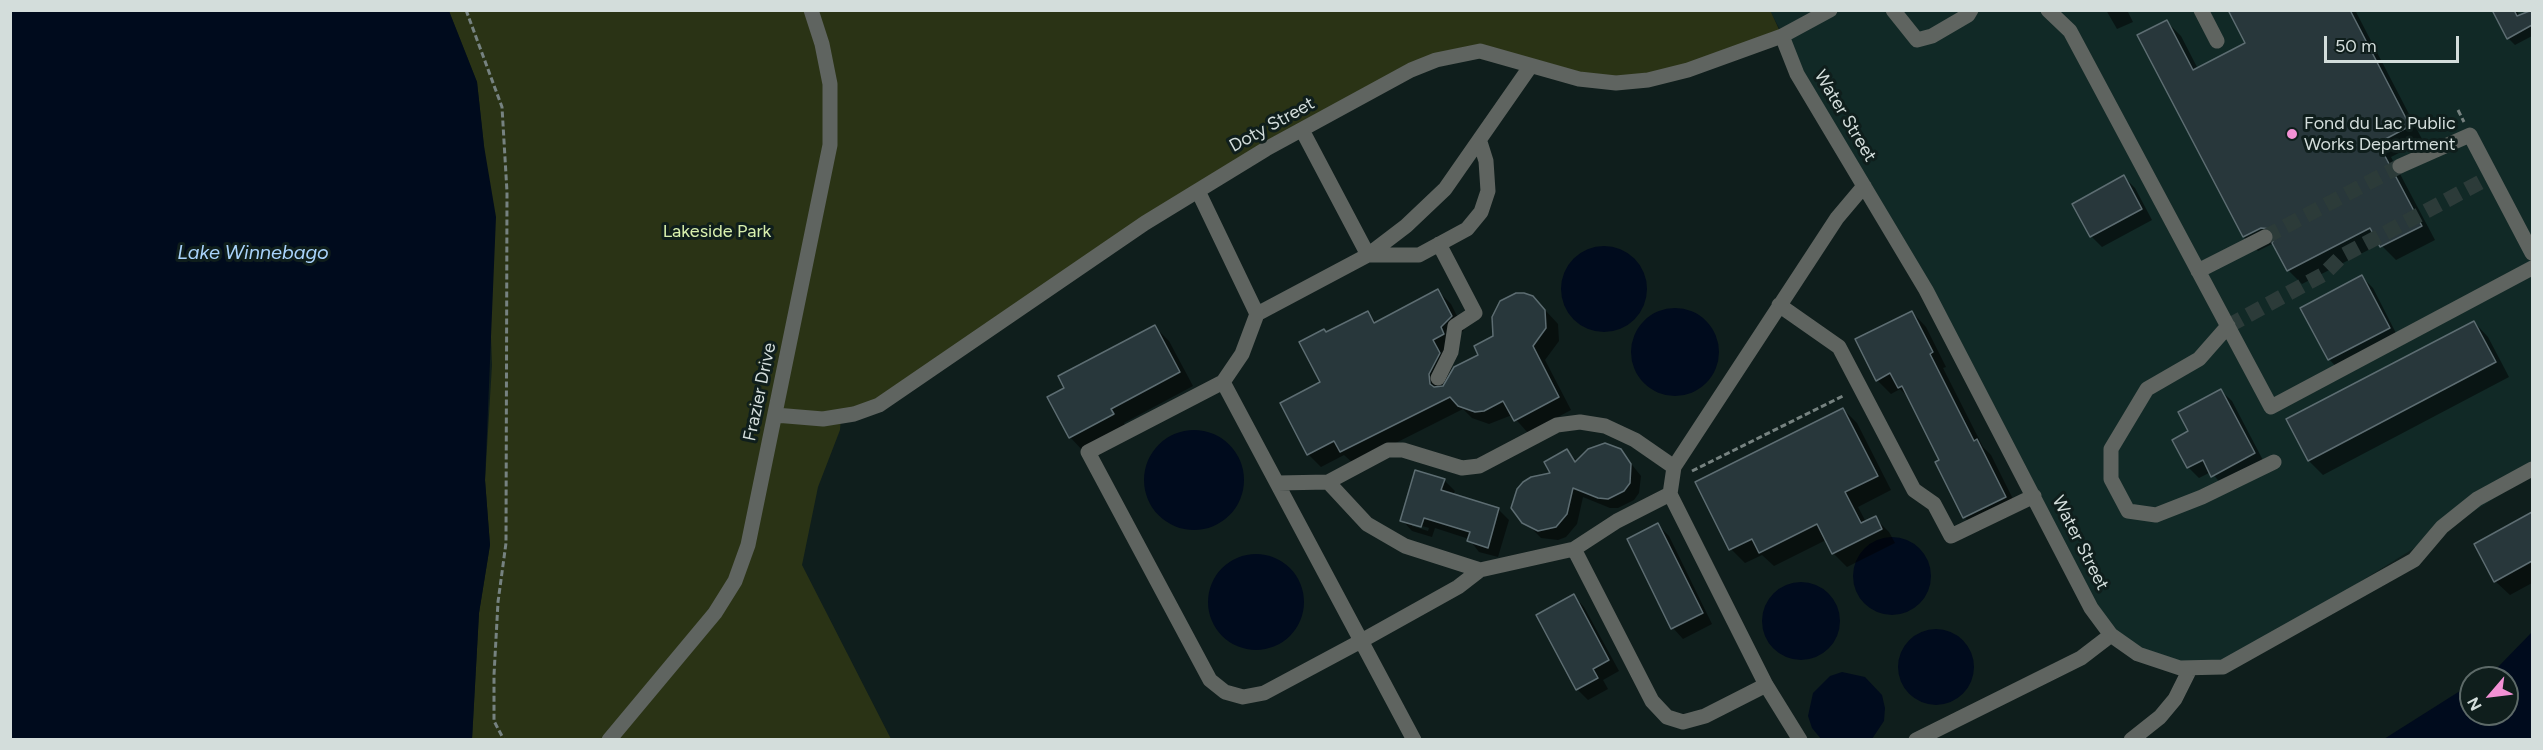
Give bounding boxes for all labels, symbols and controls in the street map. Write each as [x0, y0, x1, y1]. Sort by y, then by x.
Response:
scale bar [2327, 24, 2462, 62]
text: 50 m [2335, 35, 2377, 57]
street label: Water Street [1809, 66, 1881, 166]
street label: Doty Street [1226, 93, 1318, 157]
place label: Fond du Lac Public Works Department [2304, 113, 2456, 156]
marker: Fond du Lac Public Works Department [2285, 127, 2299, 141]
park label: Lakeside Park [663, 221, 771, 243]
water label: Lake Winnebago [177, 241, 329, 265]
street label: Frazier Drive [739, 341, 781, 443]
street label: Water Street [2047, 492, 2113, 594]
north arrow [2459, 666, 2519, 726]
text: N [2463, 694, 2486, 714]

